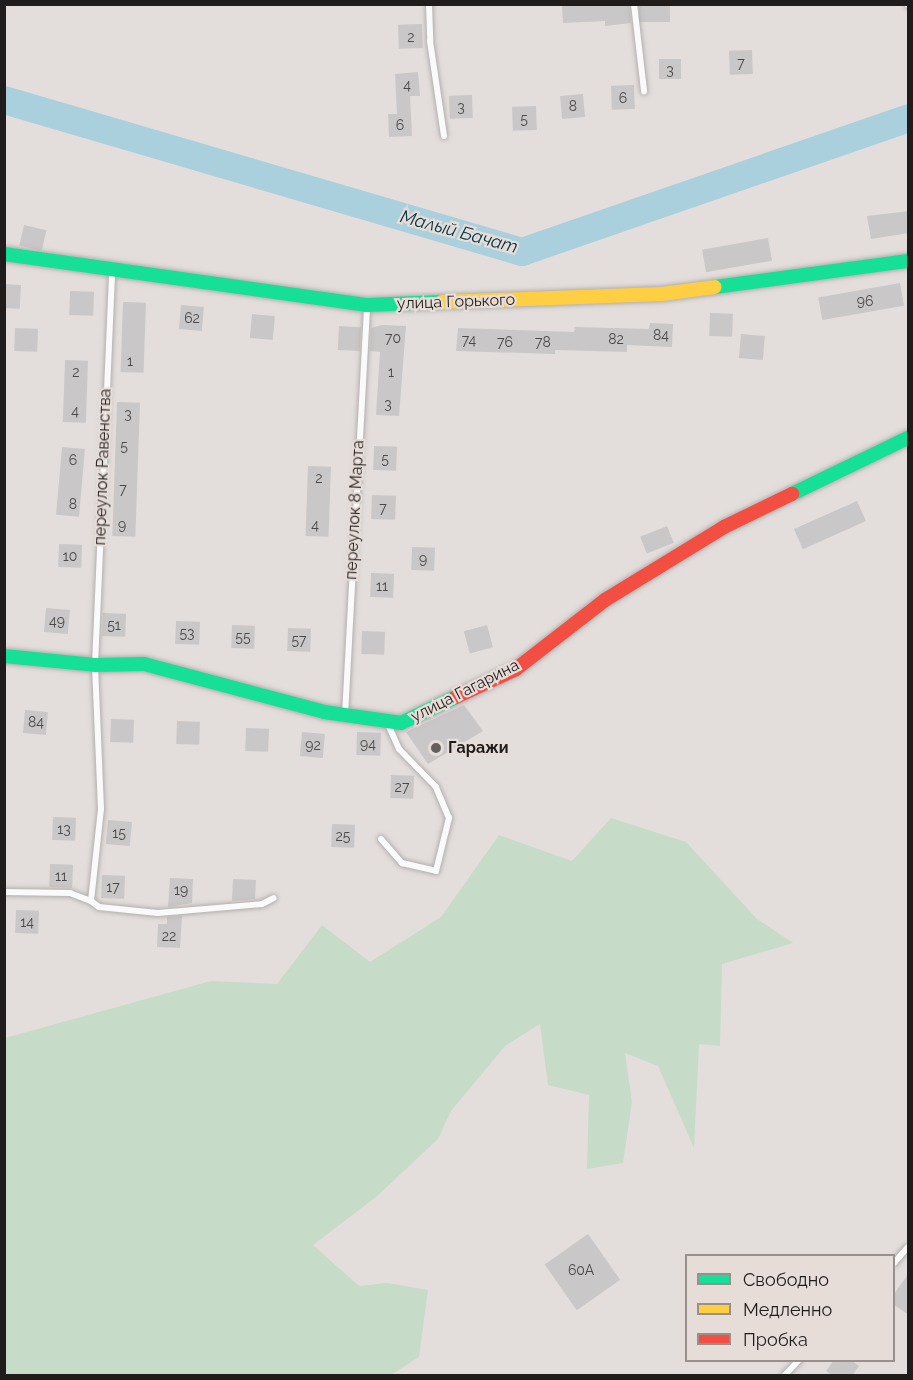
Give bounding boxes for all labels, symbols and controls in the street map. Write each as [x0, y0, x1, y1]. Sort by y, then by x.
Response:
house number: 2 [407, 29, 415, 45]
house number: 7 [737, 55, 745, 71]
house number: 3 [666, 62, 674, 78]
house number: 4 [403, 77, 411, 93]
house number: 6 [619, 90, 627, 106]
house number: 8 [569, 98, 577, 114]
house number: 3 [457, 99, 465, 115]
house number: 5 [520, 111, 528, 127]
house number: 6 [396, 117, 404, 133]
water label: Малый Бачат [398, 206, 520, 258]
street label: улица Горького [397, 290, 515, 314]
house number: 96 [857, 293, 873, 309]
house number: 62 [184, 310, 200, 326]
house number: 84 [653, 327, 669, 343]
house number: 70 [385, 330, 401, 346]
house number: 82 [608, 331, 624, 347]
house number: 74 [462, 332, 476, 348]
house number: 76 [497, 334, 513, 350]
house number: 78 [535, 334, 551, 350]
house number: 1 [127, 353, 133, 369]
house number: 2 [72, 364, 80, 380]
house number: 1 [388, 364, 394, 380]
street label: переулок Равенства [91, 388, 115, 546]
house number: 3 [384, 396, 392, 412]
house number: 4 [71, 403, 79, 419]
house number: 3 [124, 406, 132, 422]
house number: 5 [120, 438, 128, 454]
street label: переулок 8 Марта [342, 440, 368, 580]
house number: 5 [381, 451, 389, 467]
house number: 6 [69, 452, 77, 468]
house number: 2 [315, 470, 323, 486]
house number: 7 [119, 481, 127, 497]
house number: 8 [69, 496, 77, 512]
house number: 7 [379, 500, 387, 516]
house number: 9 [118, 517, 126, 533]
house number: 4 [311, 517, 319, 533]
house number: 10 [63, 548, 77, 564]
house number: 9 [419, 551, 427, 567]
house number: 11 [376, 578, 388, 594]
house number: 49 [49, 613, 65, 629]
house number: 51 [107, 617, 121, 633]
house number: 53 [179, 625, 195, 641]
house number: 55 [235, 629, 251, 645]
house number: 57 [291, 632, 307, 648]
street label: улица Гагарина [408, 655, 522, 727]
house number: 84 [28, 714, 44, 730]
house number: 94 [360, 736, 376, 752]
house number: 92 [305, 737, 321, 753]
place label: Гаражи [448, 738, 509, 758]
marker: Гаражи [429, 741, 443, 755]
house number: 27 [395, 779, 409, 795]
house number: 13 [57, 821, 71, 837]
house number: 15 [112, 825, 126, 841]
house number: 25 [336, 828, 350, 844]
house number: 11 [55, 868, 67, 884]
house number: 17 [106, 879, 120, 895]
house number: 19 [174, 882, 188, 898]
house number: 14 [20, 914, 34, 930]
house number: 22 [162, 928, 176, 944]
legend [685, 1254, 895, 1362]
house number: 60А [568, 1262, 594, 1278]
text: Свободно [743, 1269, 829, 1290]
text: Медленно [743, 1299, 832, 1320]
text: Пробка [743, 1329, 808, 1350]

